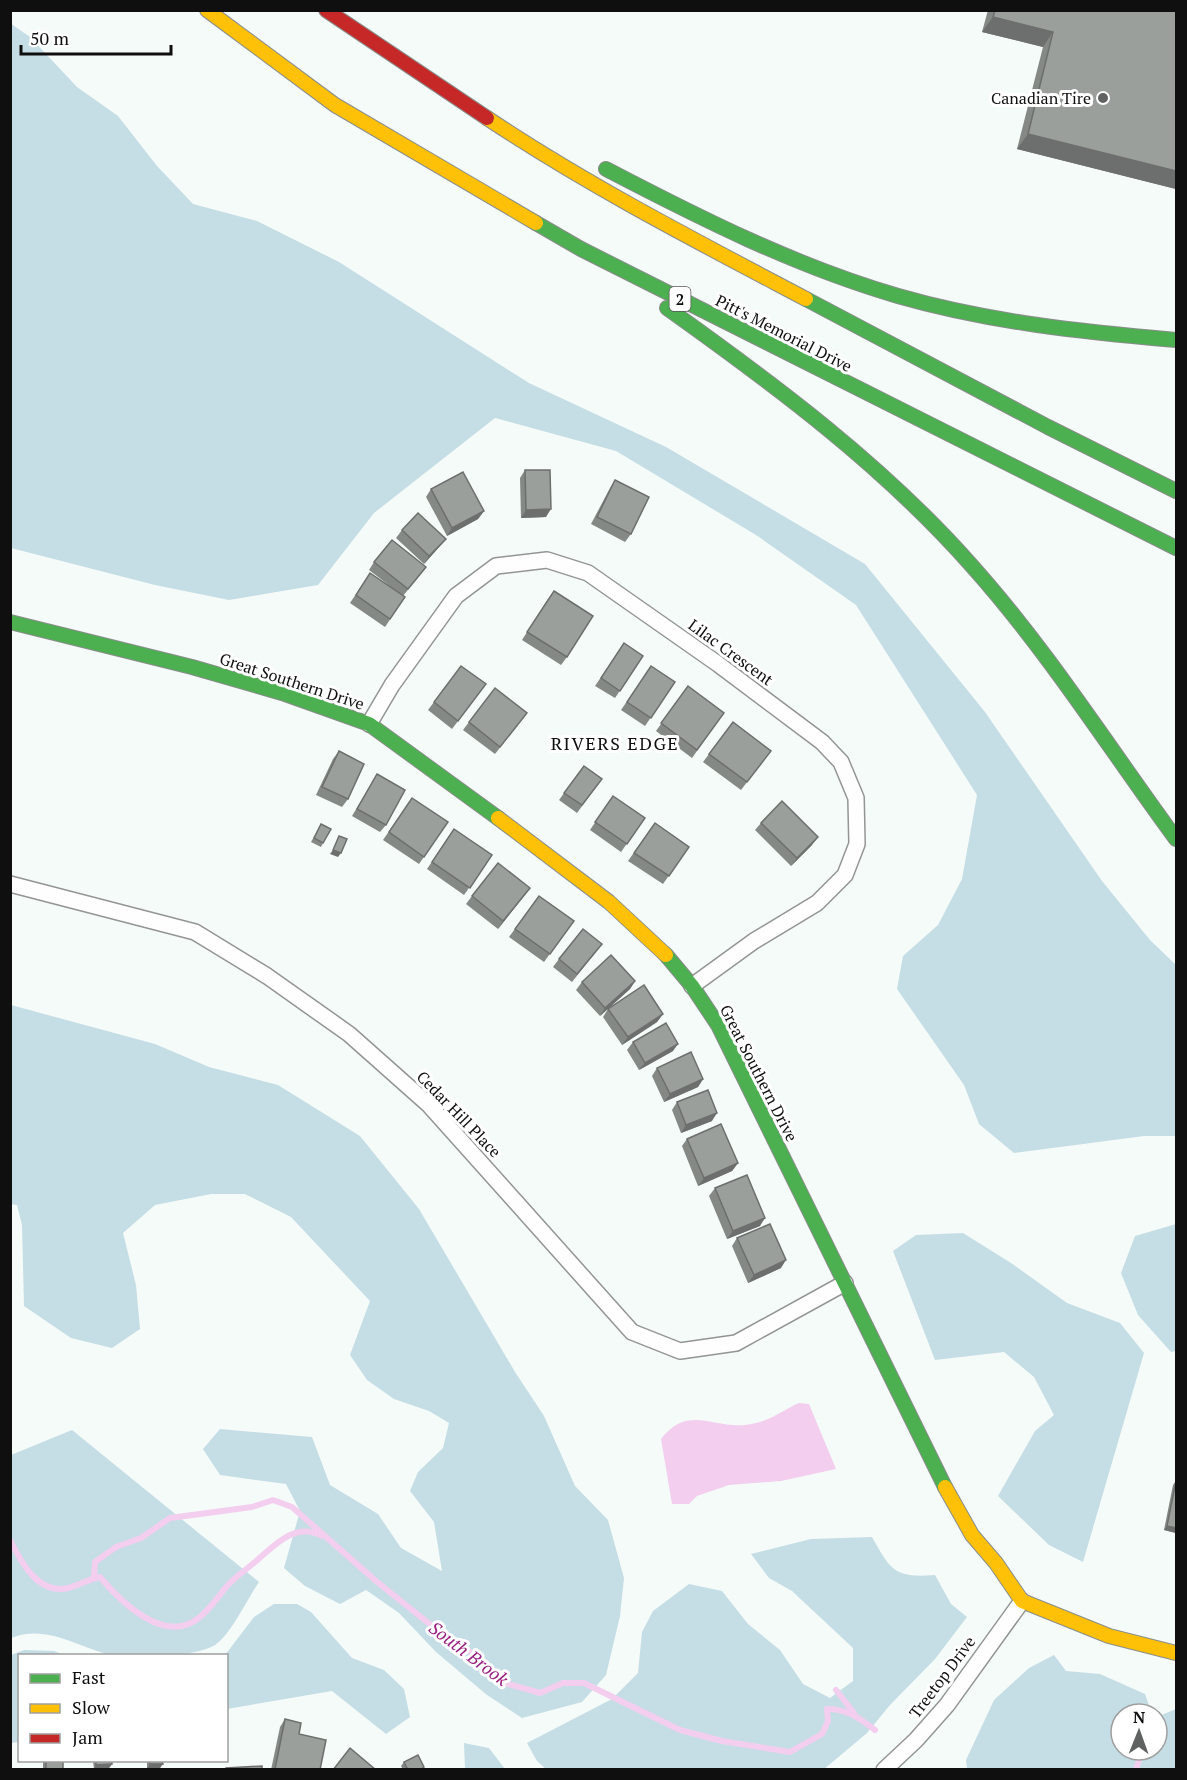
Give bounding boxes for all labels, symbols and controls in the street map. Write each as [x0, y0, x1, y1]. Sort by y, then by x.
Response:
scale bar [21, 18, 171, 56]
text: 50 m [30, 26, 70, 50]
place label: Canadian Tire [991, 87, 1091, 109]
marker: Canadian Tire [1096, 91, 1110, 105]
road number: 2 [670, 287, 690, 311]
street label: Pitt's Memorial Drive [712, 289, 856, 377]
street label: Lilac Crescent [684, 614, 778, 690]
street label: Great Southern Drive [217, 647, 367, 715]
district label: RIVERS EDGE [551, 731, 679, 755]
street label: Great Southern Drive [715, 1001, 803, 1145]
street label: Cedar Hill Place [412, 1066, 506, 1162]
water label: South Brook [424, 1615, 514, 1691]
street label: Treetop Drive [904, 1631, 980, 1723]
legend [18, 1654, 228, 1762]
text: Fast [72, 1665, 106, 1689]
text: Slow [72, 1695, 111, 1719]
north arrow [1109, 1702, 1169, 1762]
text: N [1133, 1706, 1146, 1728]
text: Jam [72, 1725, 103, 1749]

